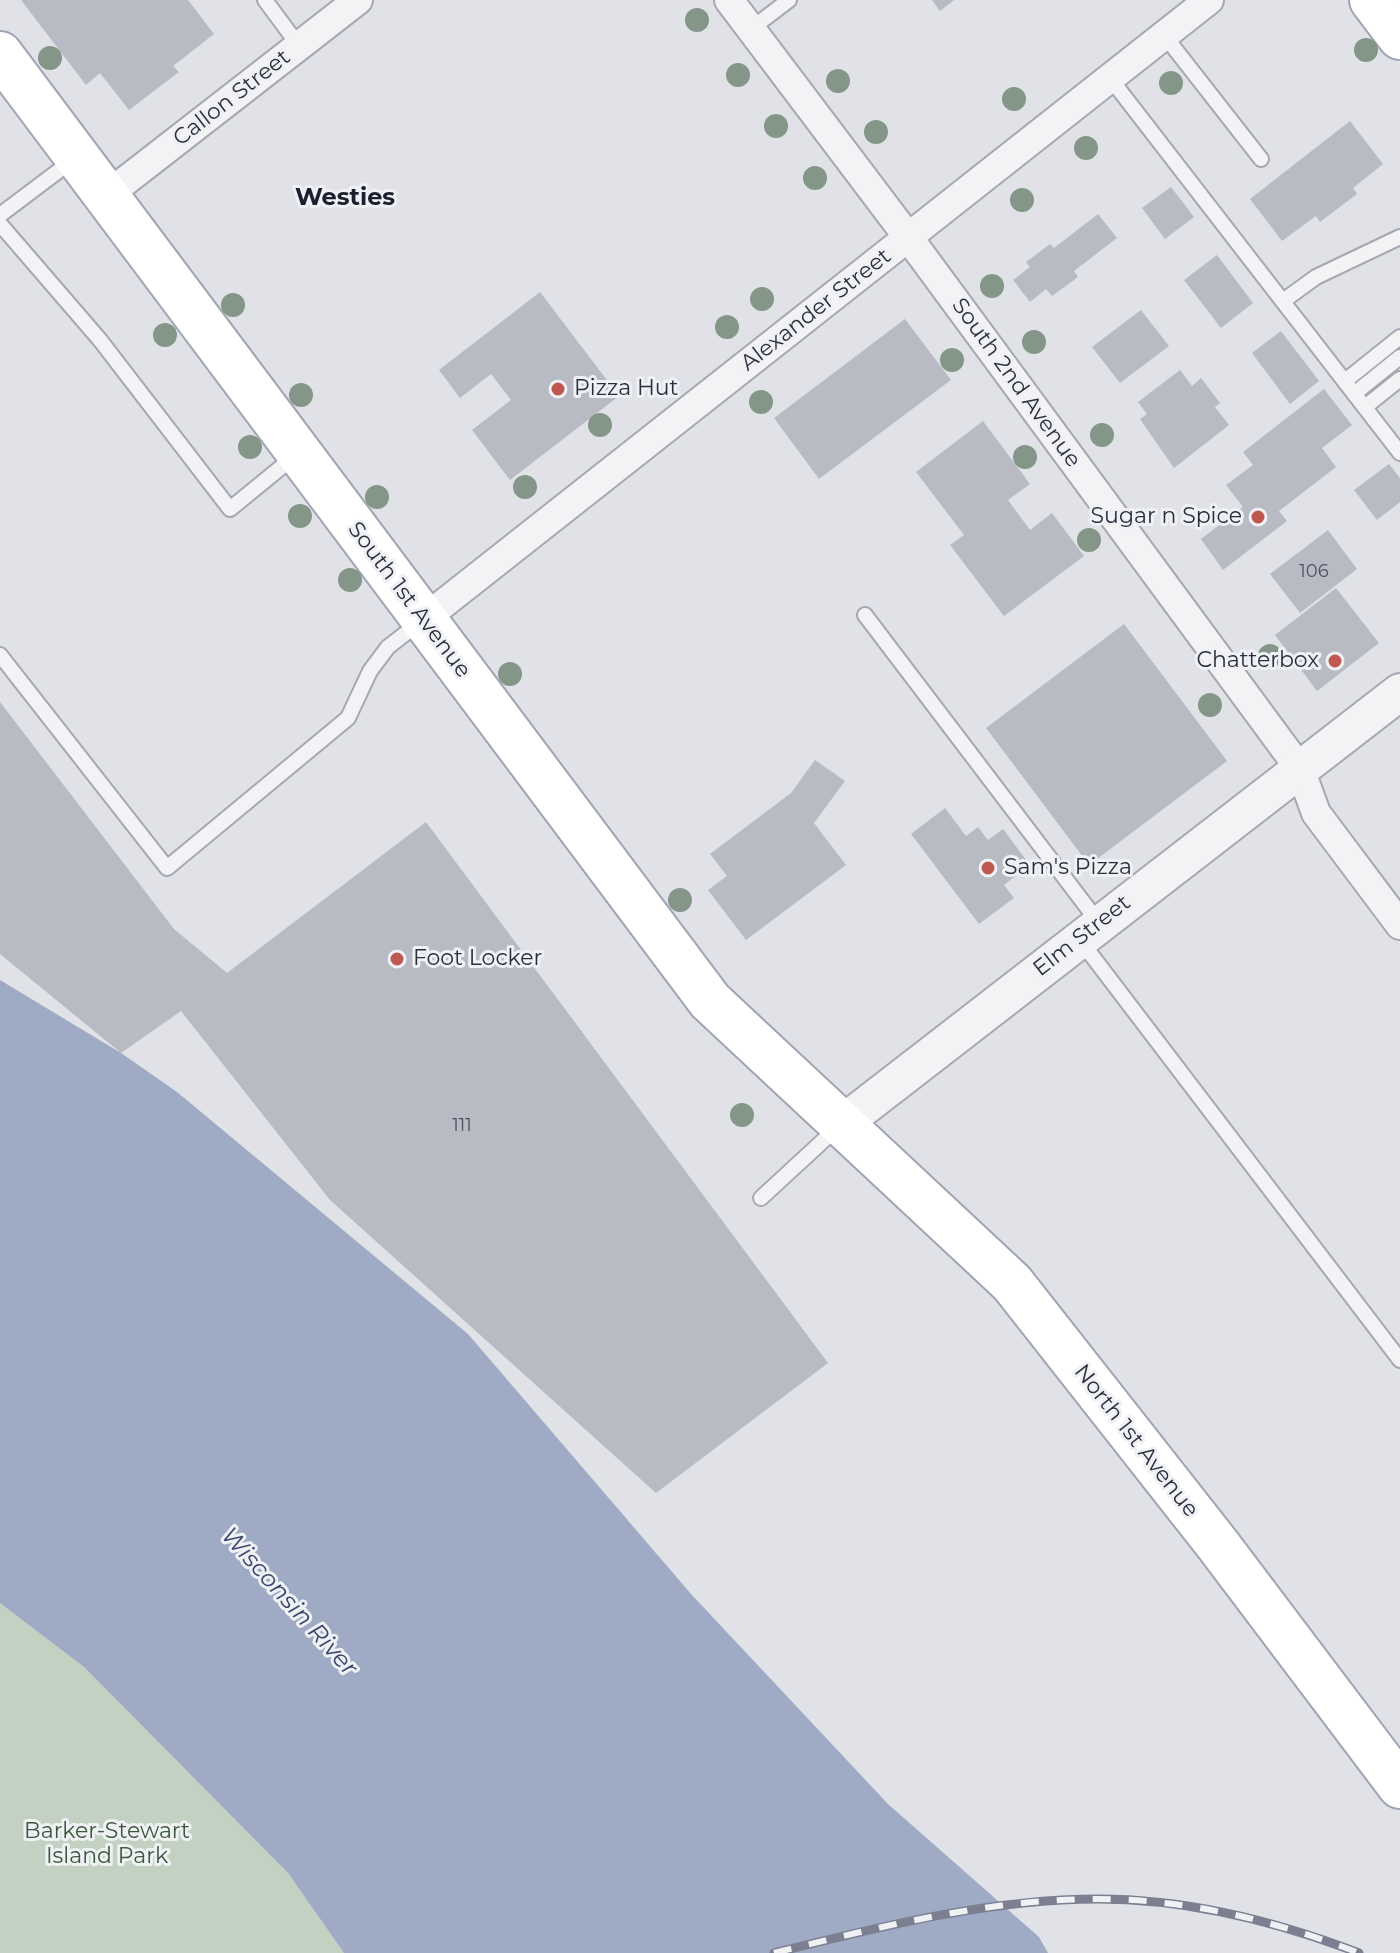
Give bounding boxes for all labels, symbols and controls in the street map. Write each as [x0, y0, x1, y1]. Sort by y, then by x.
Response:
street label: Callon Street [168, 44, 296, 152]
district label: Westies [295, 184, 395, 212]
street label: Alexander Street [736, 243, 896, 377]
street label: South 2nd Avenue [946, 293, 1086, 473]
place label: Pizza Hut [574, 376, 679, 402]
marker: Pizza Hut [549, 380, 567, 398]
place label: Sugar n Spice [1091, 504, 1242, 530]
marker: Sugar n Spice [1249, 508, 1267, 526]
street label: South 1st Avenue [342, 517, 476, 683]
house number: 106 [1299, 561, 1329, 583]
place label: Chatterbox [1196, 648, 1319, 674]
marker: Chatterbox [1326, 652, 1344, 670]
place label: Sam's Pizza [1004, 855, 1132, 881]
marker: Sam's Pizza [979, 859, 997, 877]
street label: Elm Street [1028, 890, 1136, 982]
place label: Foot Locker [413, 946, 542, 972]
marker: Foot Locker [388, 950, 406, 968]
house number: 111 [452, 1115, 472, 1137]
street label: North 1st Avenue [1068, 1359, 1204, 1523]
water label: Wisconsin River [215, 1522, 363, 1682]
park label: Barker-Stewart Island Park [24, 1819, 190, 1870]

